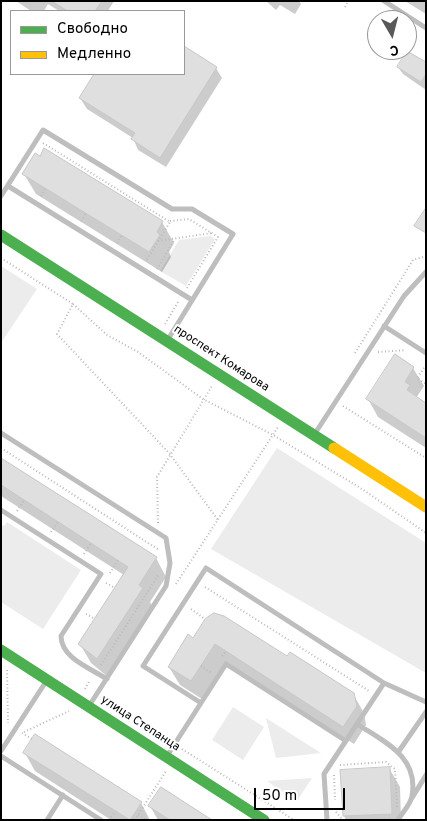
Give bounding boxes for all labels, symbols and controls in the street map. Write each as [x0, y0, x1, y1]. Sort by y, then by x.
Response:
legend [10, 10, 185, 75]
north arrow [367, 10, 417, 60]
text: Свободно [57, 20, 128, 39]
text: С [388, 40, 400, 58]
text: Медленно [57, 45, 131, 64]
street label: проспект Комарова [171, 323, 271, 395]
street label: улица Степанца [98, 693, 182, 755]
scale bar [257, 778, 348, 810]
text: 50 m [262, 787, 297, 806]

